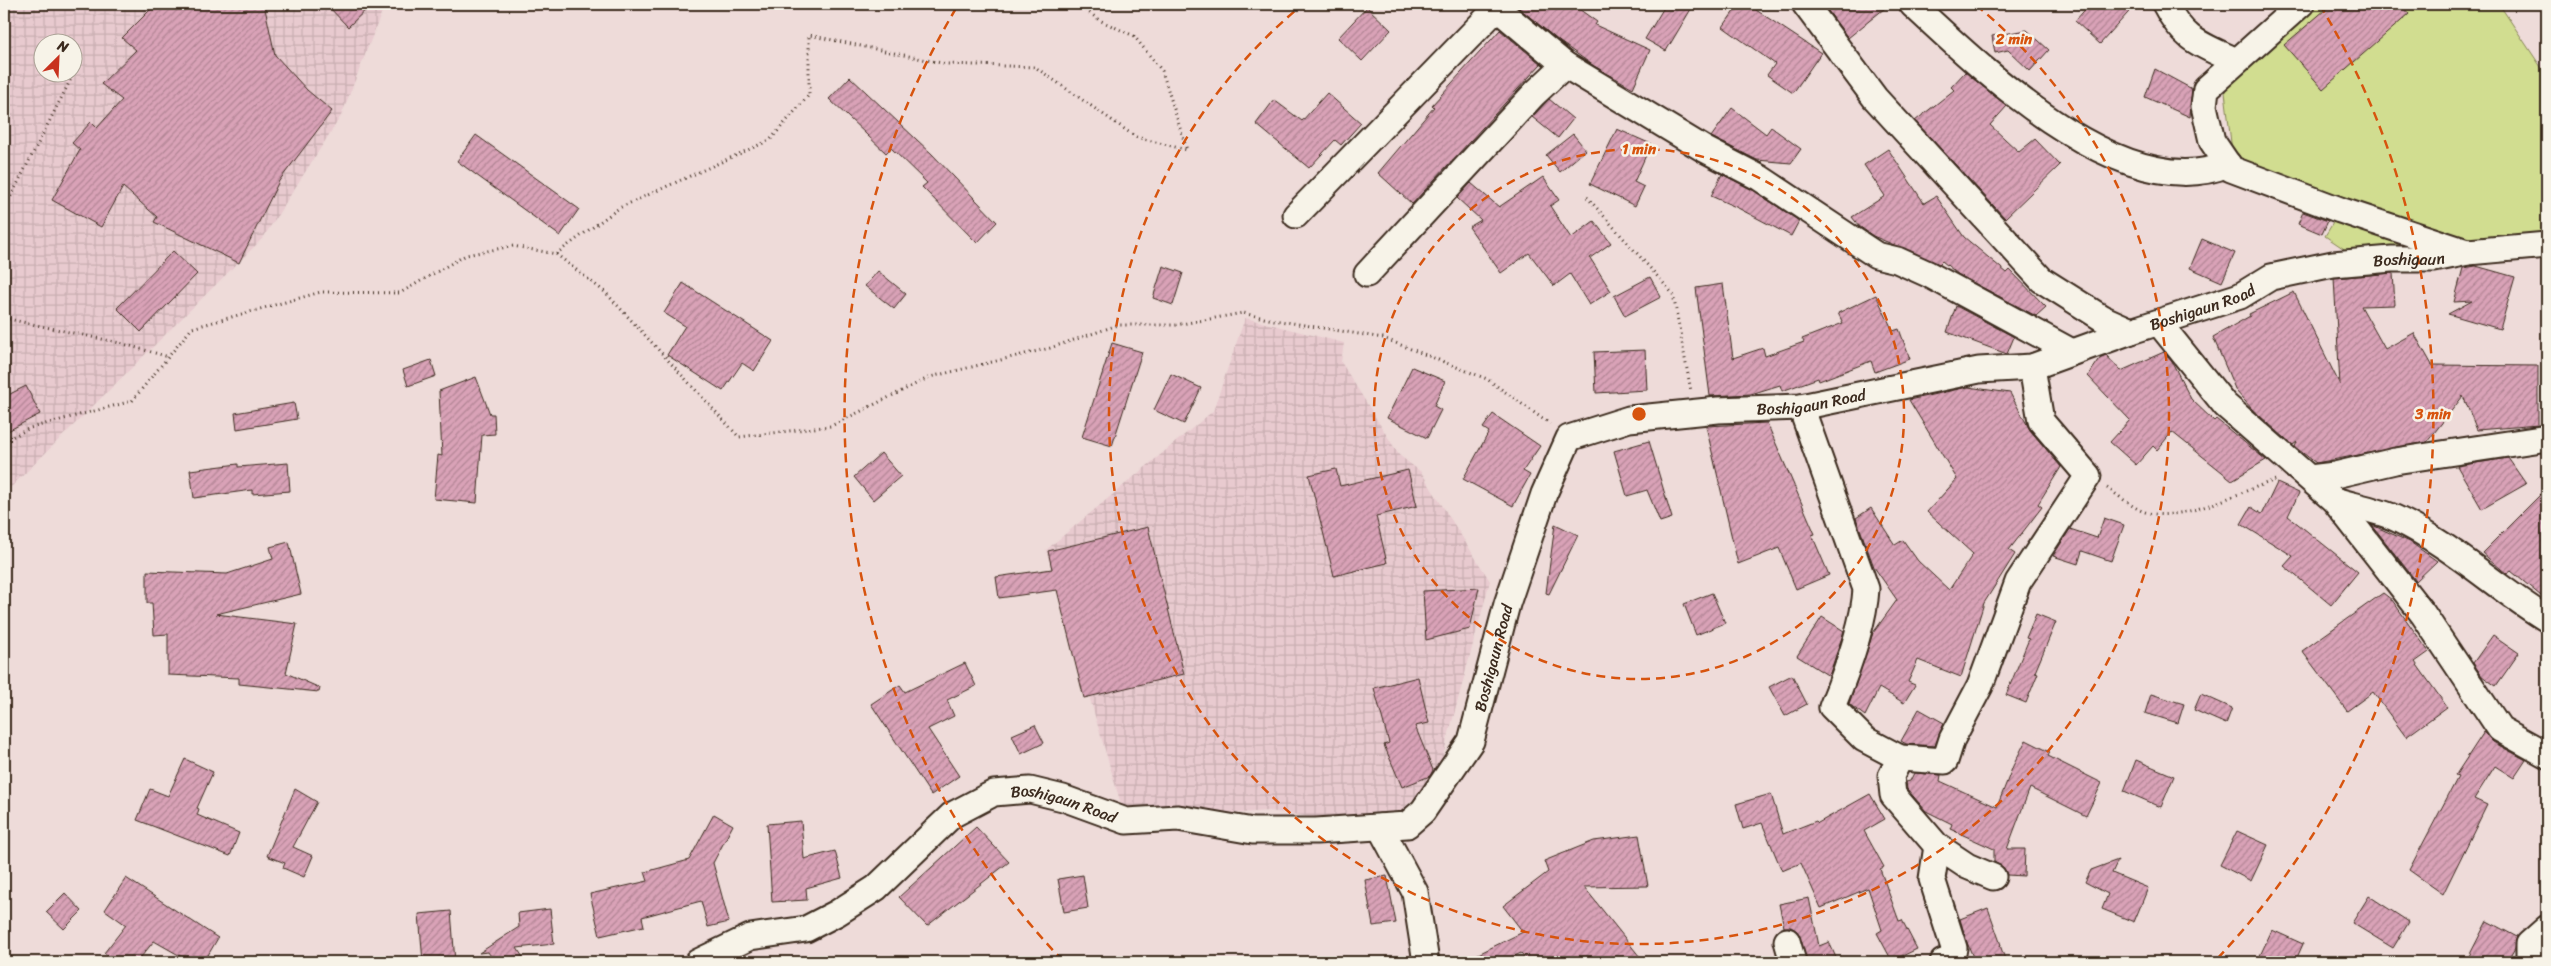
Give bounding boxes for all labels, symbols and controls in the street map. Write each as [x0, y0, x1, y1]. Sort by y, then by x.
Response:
text: 2 min [1995, 26, 2033, 52]
north arrow [32, 32, 82, 82]
text: N [53, 33, 73, 60]
text: 1 min [1622, 136, 1657, 162]
street label: Boshigaun [2372, 243, 2448, 276]
street label: Boshigaun Road [2146, 275, 2263, 339]
street label: Boshigaun Road [1756, 380, 1870, 424]
text: 3 min [2414, 401, 2452, 427]
centre of rings [1630, 405, 1648, 423]
street label: Boshigaun Road [1465, 599, 1522, 715]
street label: Boshigaun Road [1009, 776, 1123, 832]

